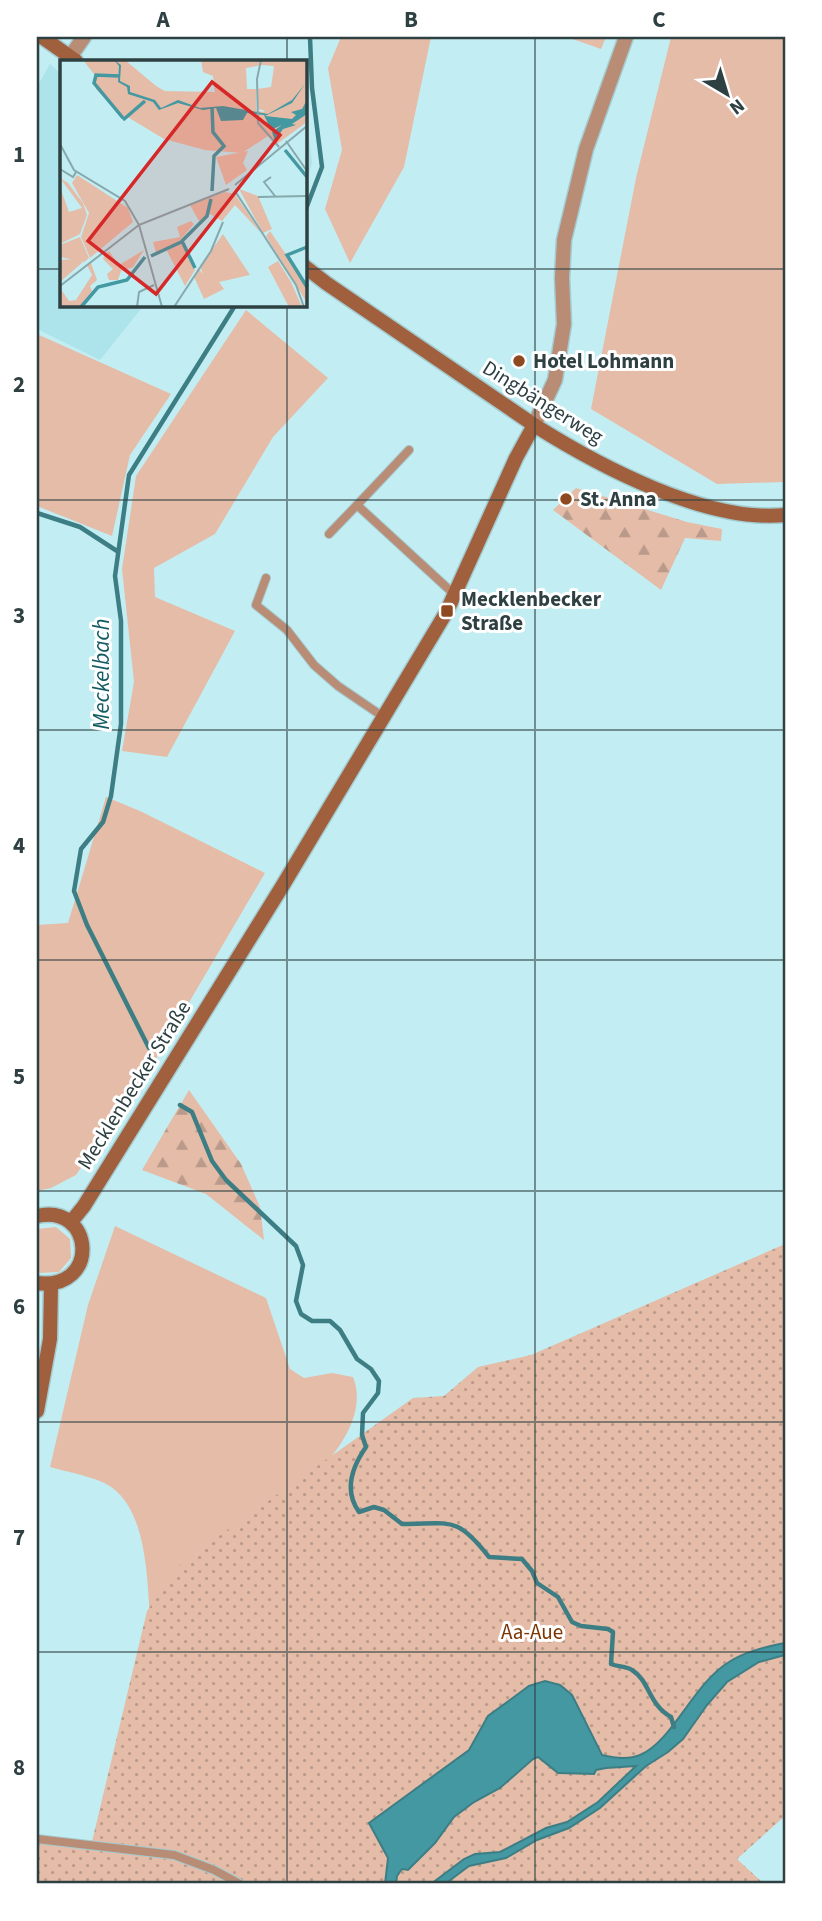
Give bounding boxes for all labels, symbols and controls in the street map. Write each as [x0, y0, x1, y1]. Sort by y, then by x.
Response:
text: A [155, 3, 170, 36]
text: B [404, 3, 418, 36]
text: C [652, 3, 666, 36]
inset map [60, 60, 306, 306]
north arrow [692, 60, 762, 130]
text: N [723, 92, 750, 121]
text: 1 [13, 138, 25, 171]
place label: Hotel Lohmann [533, 346, 674, 376]
street label: Dingbängerweg [477, 353, 610, 451]
marker: Hotel Lohmann [511, 353, 527, 369]
text: 2 [13, 368, 25, 401]
place label: St. Anna [580, 484, 657, 514]
marker: St. Anna [558, 491, 574, 507]
place label: Mecklenbecker Straße [461, 584, 602, 638]
text: 3 [13, 599, 25, 632]
marker: Mecklenbecker Straße [439, 603, 455, 619]
water label: Meckelbach [85, 618, 118, 730]
text: 4 [13, 829, 25, 862]
street label: Mecklenbecker Straße [70, 995, 198, 1175]
text: 5 [13, 1060, 25, 1093]
text: 6 [13, 1290, 25, 1323]
text: 7 [13, 1521, 25, 1554]
park label: Aa-Aue [501, 1617, 563, 1647]
text: 8 [13, 1751, 25, 1784]

